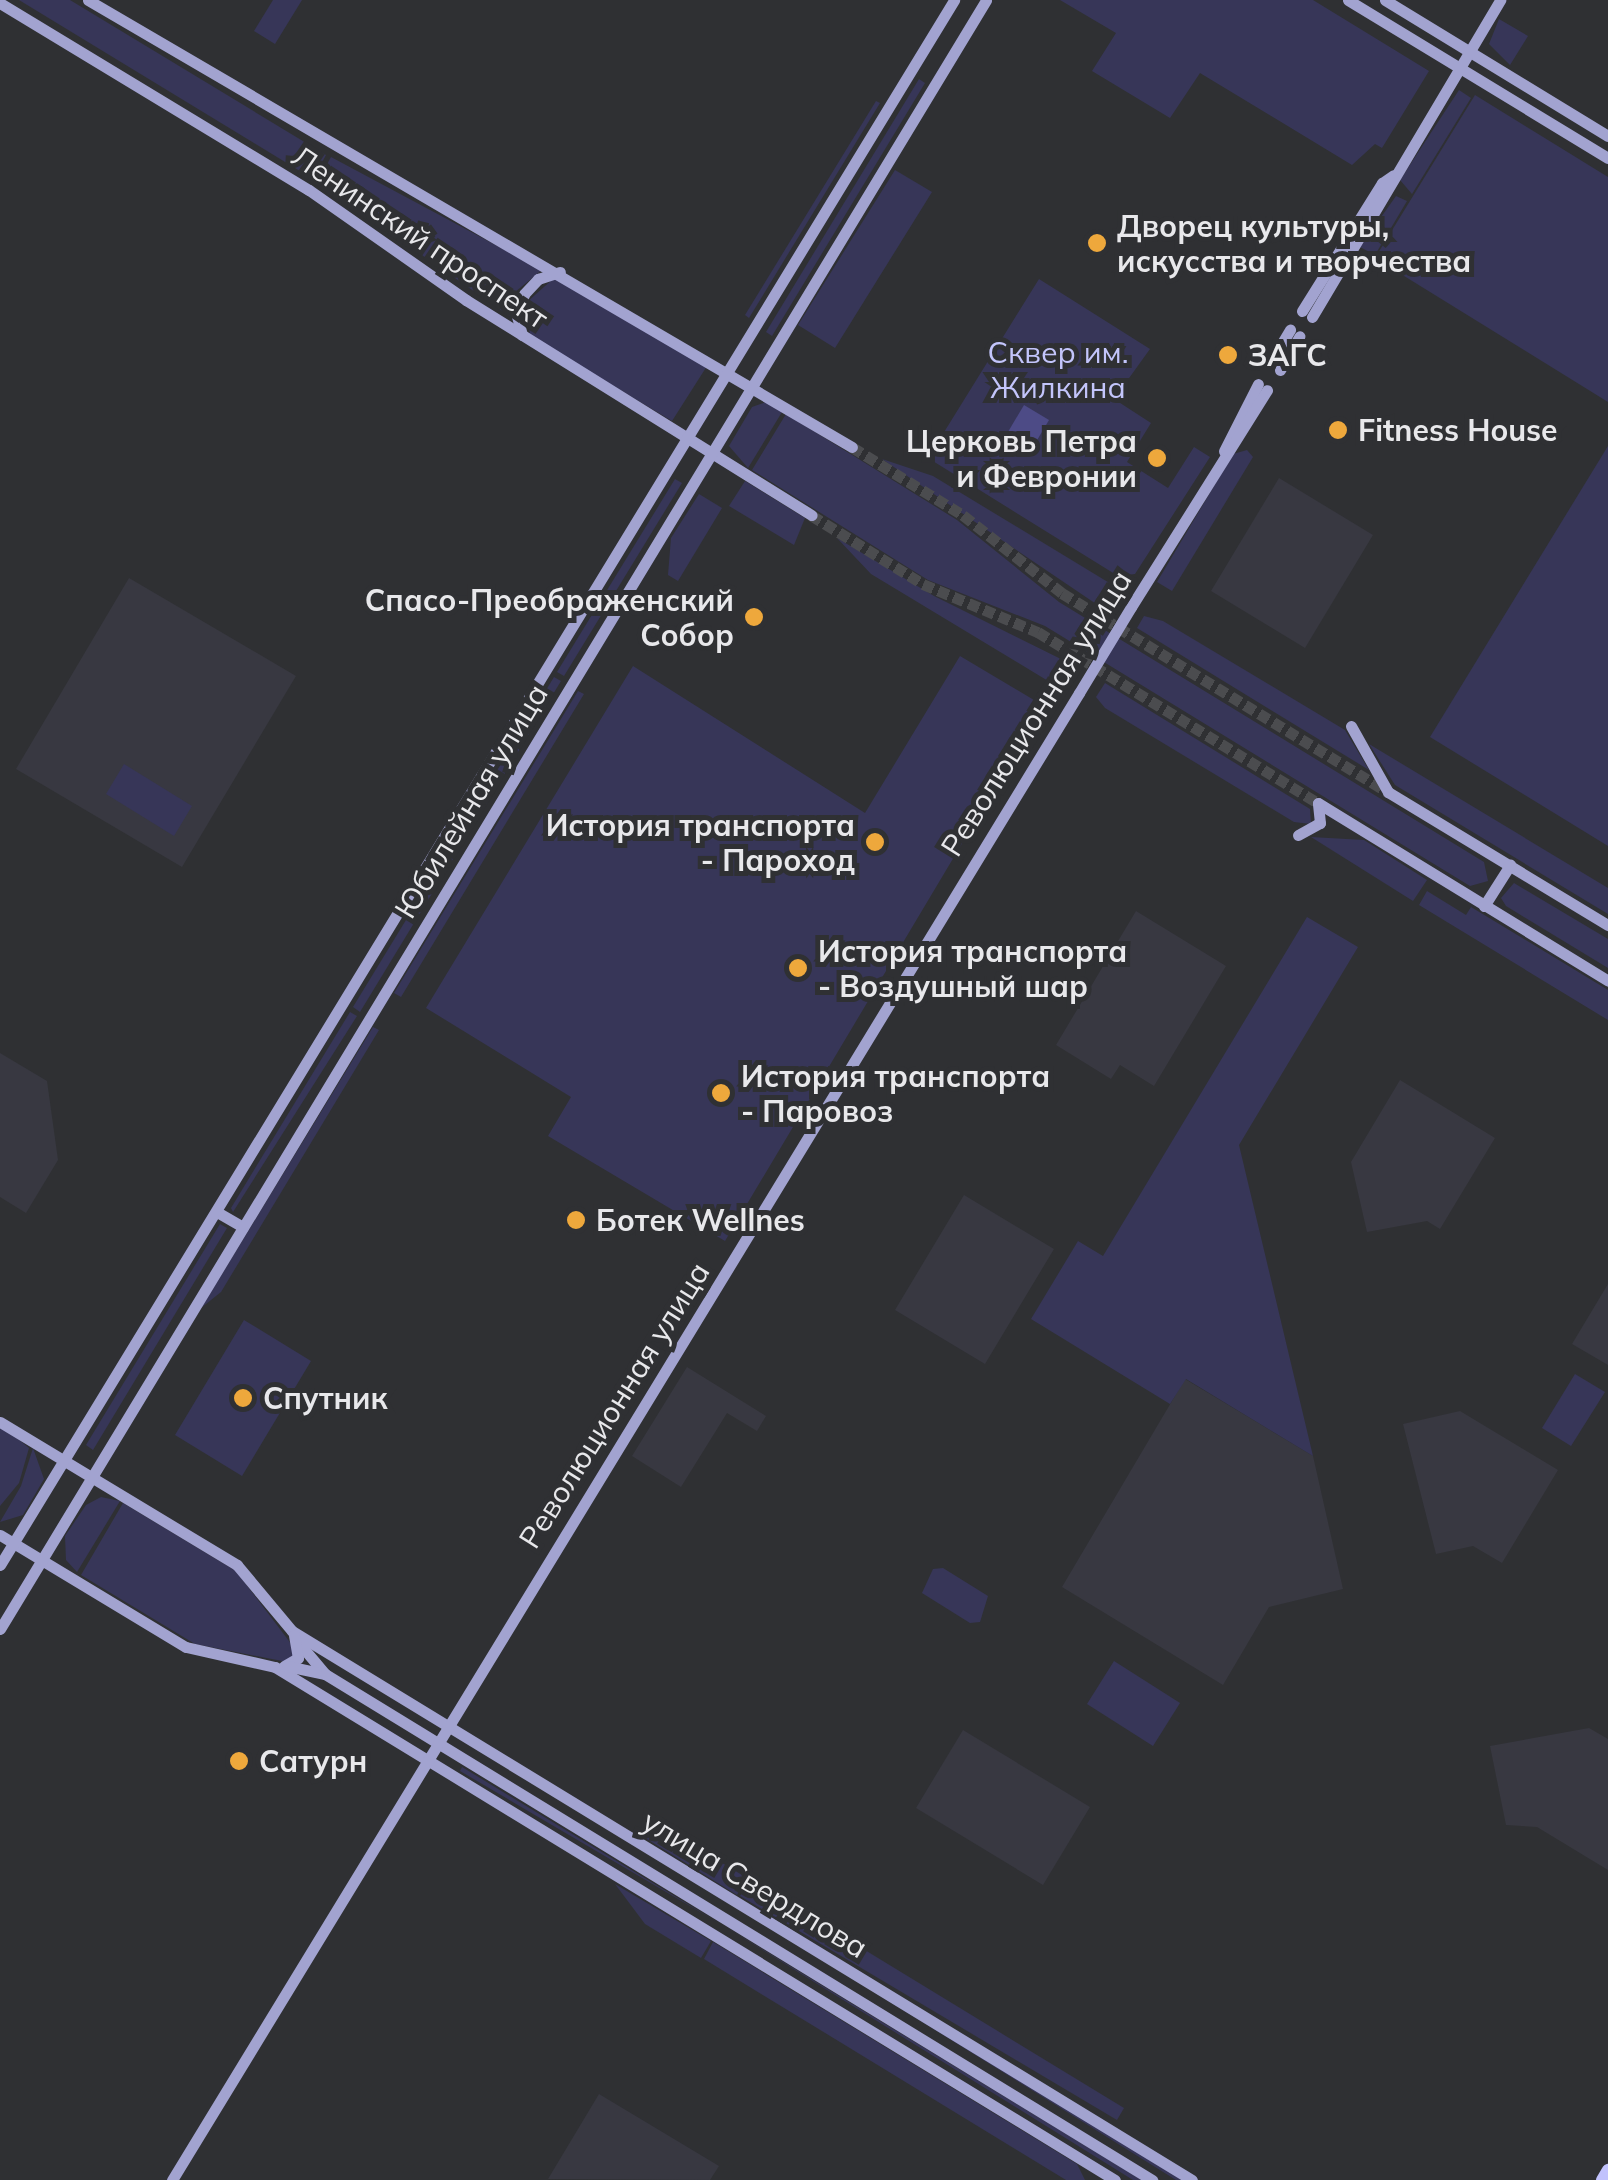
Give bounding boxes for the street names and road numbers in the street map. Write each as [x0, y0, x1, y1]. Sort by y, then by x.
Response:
street label: Ленинский проспект [285, 138, 555, 336]
street label: Революционная улица [933, 563, 1139, 863]
street label: Юбилейная улица [387, 677, 555, 925]
street label: Революционная улица [511, 1255, 717, 1555]
street label: улица Свердлова [636, 1803, 874, 1965]

